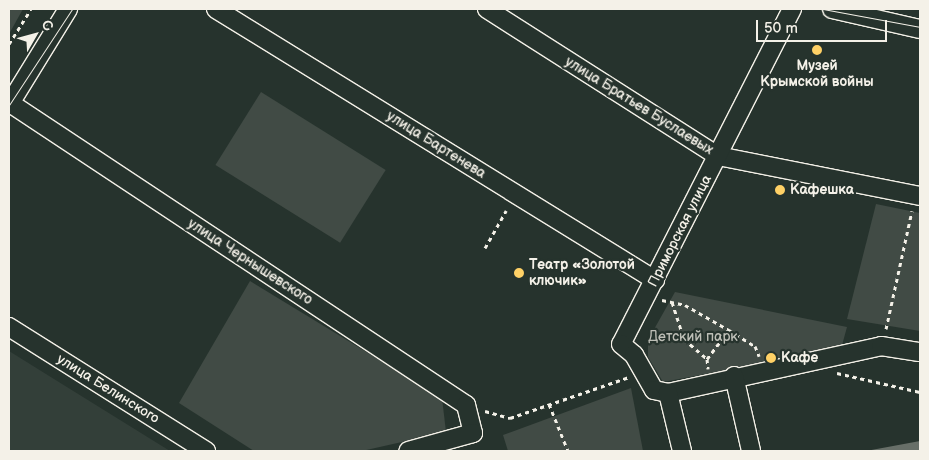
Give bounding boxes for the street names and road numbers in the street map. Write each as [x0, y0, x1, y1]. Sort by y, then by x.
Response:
street label: улица Братьев Буслаевых [562, 53, 716, 159]
street label: улица Бартенева [383, 108, 489, 182]
street label: Приморская улица [645, 172, 715, 290]
street label: улица Чернышевского [185, 215, 315, 309]
street label: улица Белинского [54, 351, 162, 427]

